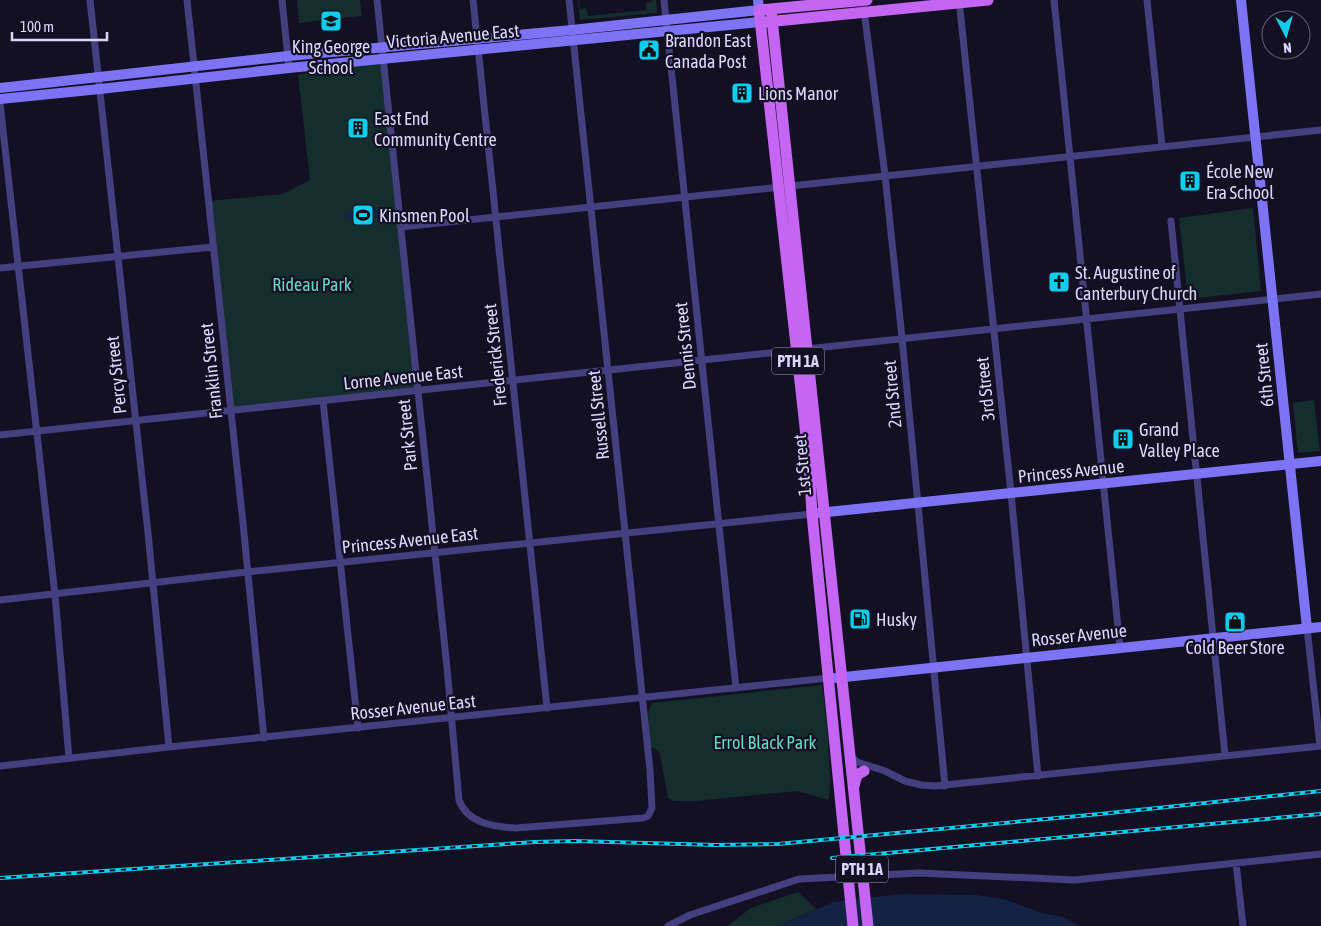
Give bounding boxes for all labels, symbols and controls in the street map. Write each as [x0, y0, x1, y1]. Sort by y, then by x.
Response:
school or university icon: King George School [319, 9, 343, 33]
scale bar [12, 10, 108, 42]
north arrow [1261, 10, 1311, 60]
text: 100 m [20, 18, 54, 35]
street label: Victoria Avenue East [386, 20, 520, 52]
place label: Brandon East Canada Post [665, 30, 751, 72]
place label: King George School [292, 36, 370, 78]
public building icon: Brandon East Canada Post [637, 38, 661, 62]
text: N [1282, 40, 1292, 56]
building icon: Lions Manor [730, 81, 754, 105]
place label: Lions Manor [758, 83, 839, 104]
place label: East End Community Centre [374, 108, 497, 150]
building icon: East End Community Centre [346, 116, 370, 140]
place label: École New Era School [1206, 161, 1274, 203]
building icon: École New Era School [1178, 169, 1202, 193]
sports icon: Kinsmen Pool [351, 203, 375, 227]
place label: Kinsmen Pool [379, 205, 470, 226]
place label: St. Augustine of Canterbury Church [1075, 262, 1197, 304]
church icon: St. Augustine of Canterbury Church [1047, 270, 1071, 294]
park label: Rideau Park [272, 274, 352, 295]
street label: Dennis Street [670, 301, 700, 391]
street label: Frederick Street [479, 303, 511, 407]
street label: Franklin Street [196, 322, 226, 420]
street label: Percy Street [101, 335, 131, 415]
street label: 6th Street [1250, 342, 1278, 408]
road number: PTH 1A [772, 348, 824, 374]
street label: 3rd Street [971, 356, 999, 422]
street label: 2nd Street [879, 359, 905, 429]
street label: Lorne Avenue East [342, 360, 464, 394]
street label: Russell Street [583, 369, 613, 461]
street label: Park Street [393, 398, 421, 472]
place label: Grand Valley Place [1139, 419, 1220, 461]
building icon: Grand Valley Place [1111, 427, 1135, 451]
street label: 1st Street [789, 433, 815, 497]
street label: Princess Avenue [1017, 455, 1125, 487]
street label: Princess Avenue East [341, 522, 479, 558]
fuel station icon: Husky [848, 607, 872, 631]
place label: Husky [876, 609, 917, 630]
shop icon: Cold Beer Store [1223, 610, 1247, 634]
street label: Rosser Avenue [1030, 620, 1128, 650]
place label: Cold Beer Store [1185, 637, 1285, 658]
street label: Rosser Avenue East [349, 690, 477, 724]
park label: Errol Black Park [714, 732, 816, 753]
road number: PTH 1A [836, 856, 888, 882]

